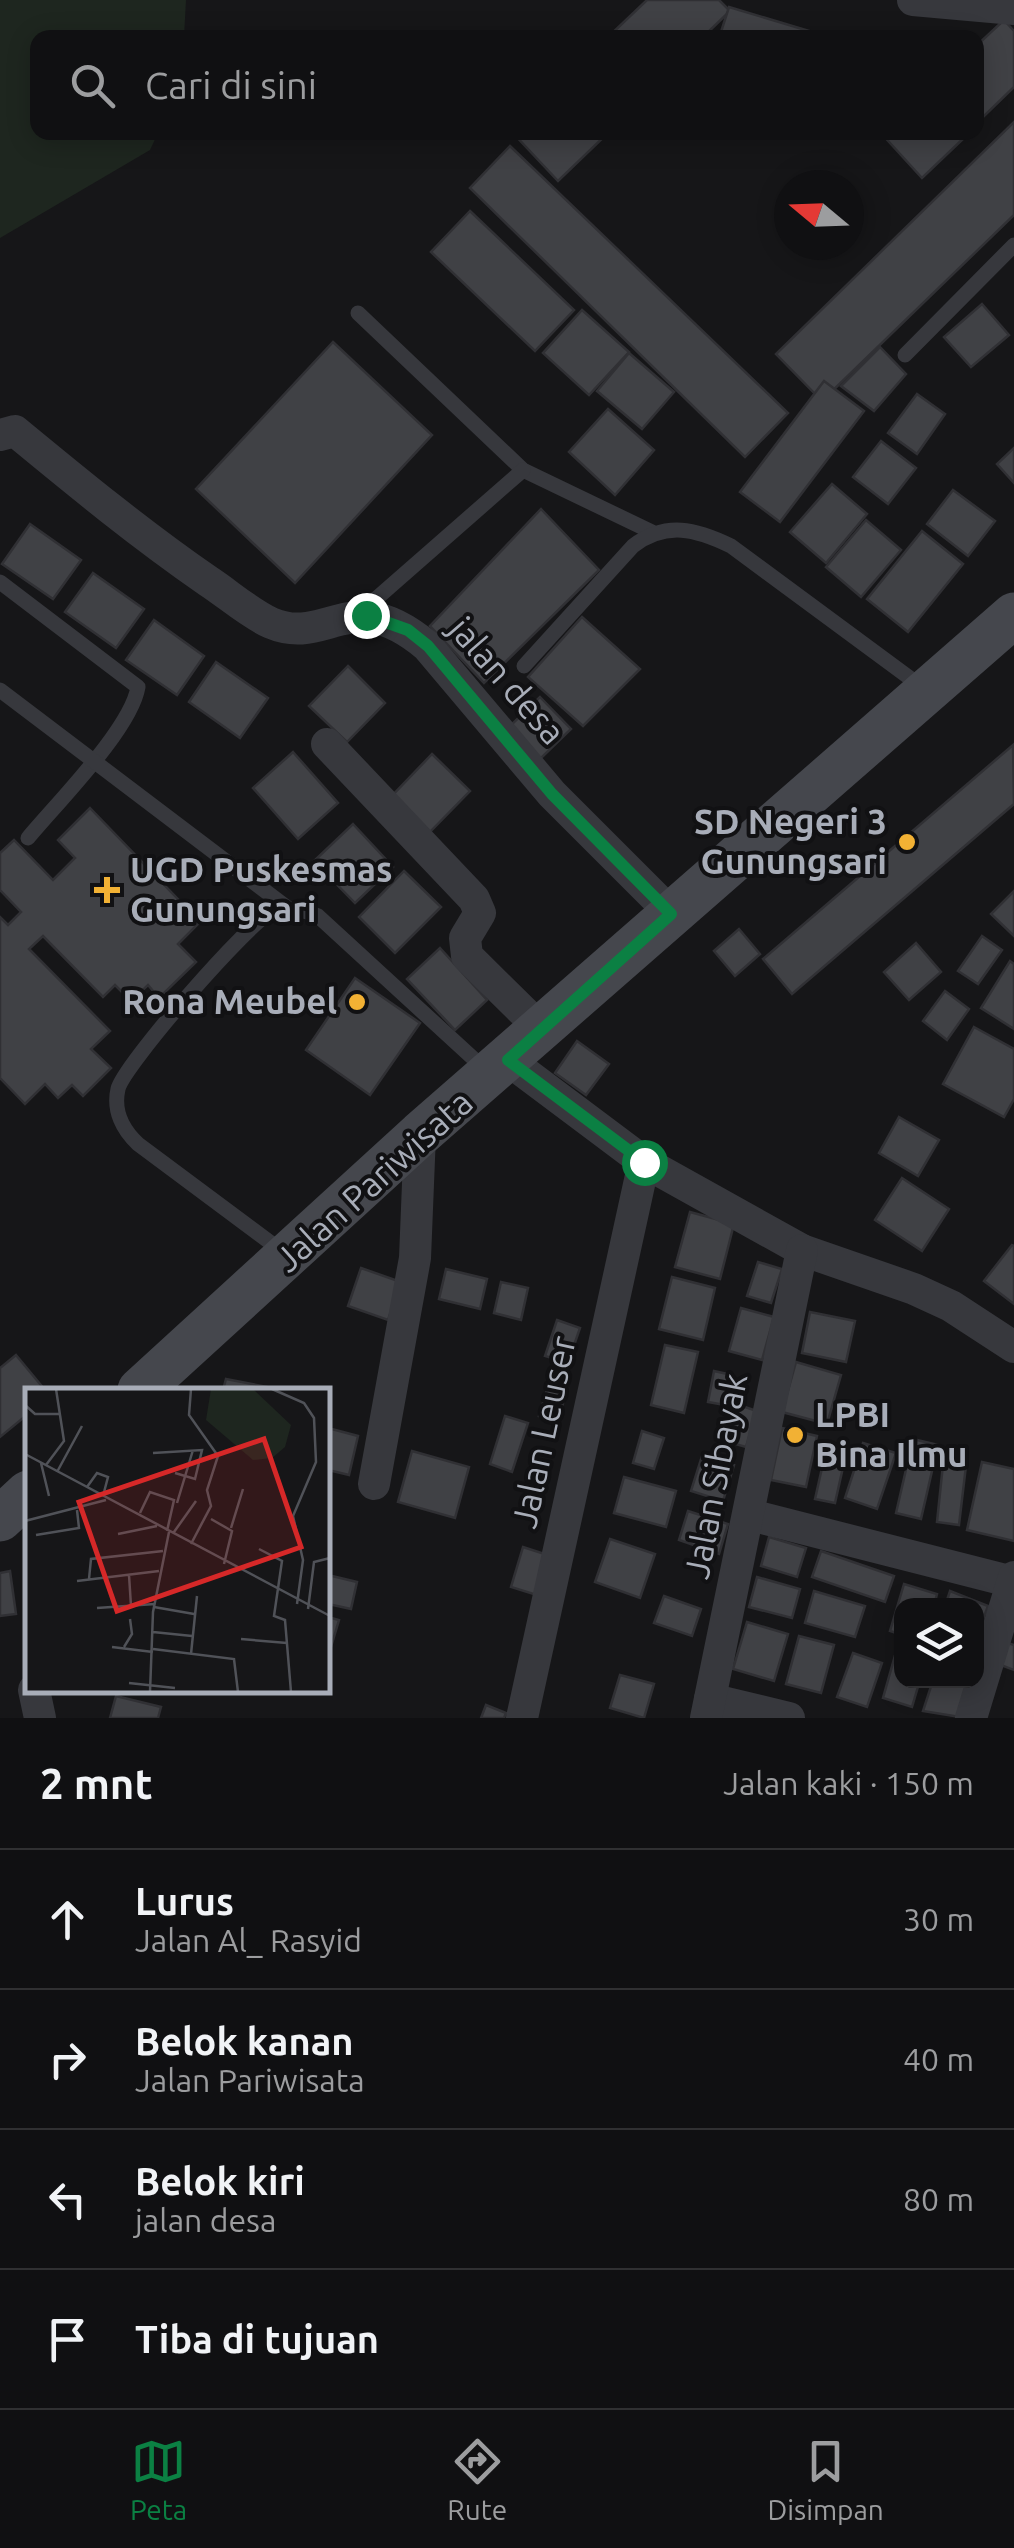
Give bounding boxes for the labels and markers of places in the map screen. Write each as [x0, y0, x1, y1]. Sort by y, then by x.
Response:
place label: SD Negeri 3 Gunungsari [694, 801, 887, 881]
marker: SD Negeri 3 Gunungsari [896, 831, 918, 853]
place label: UGD Puskesmas Gunungsari [130, 849, 393, 929]
marker: UGD Puskesmas Gunungsari [94, 877, 120, 903]
place label: Rona Meubel [122, 981, 337, 1021]
marker: Rona Meubel [346, 991, 368, 1013]
place label: LPBI Bina Ilmu [815, 1394, 968, 1474]
marker: LPBI Bina Ilmu [784, 1424, 806, 1446]

